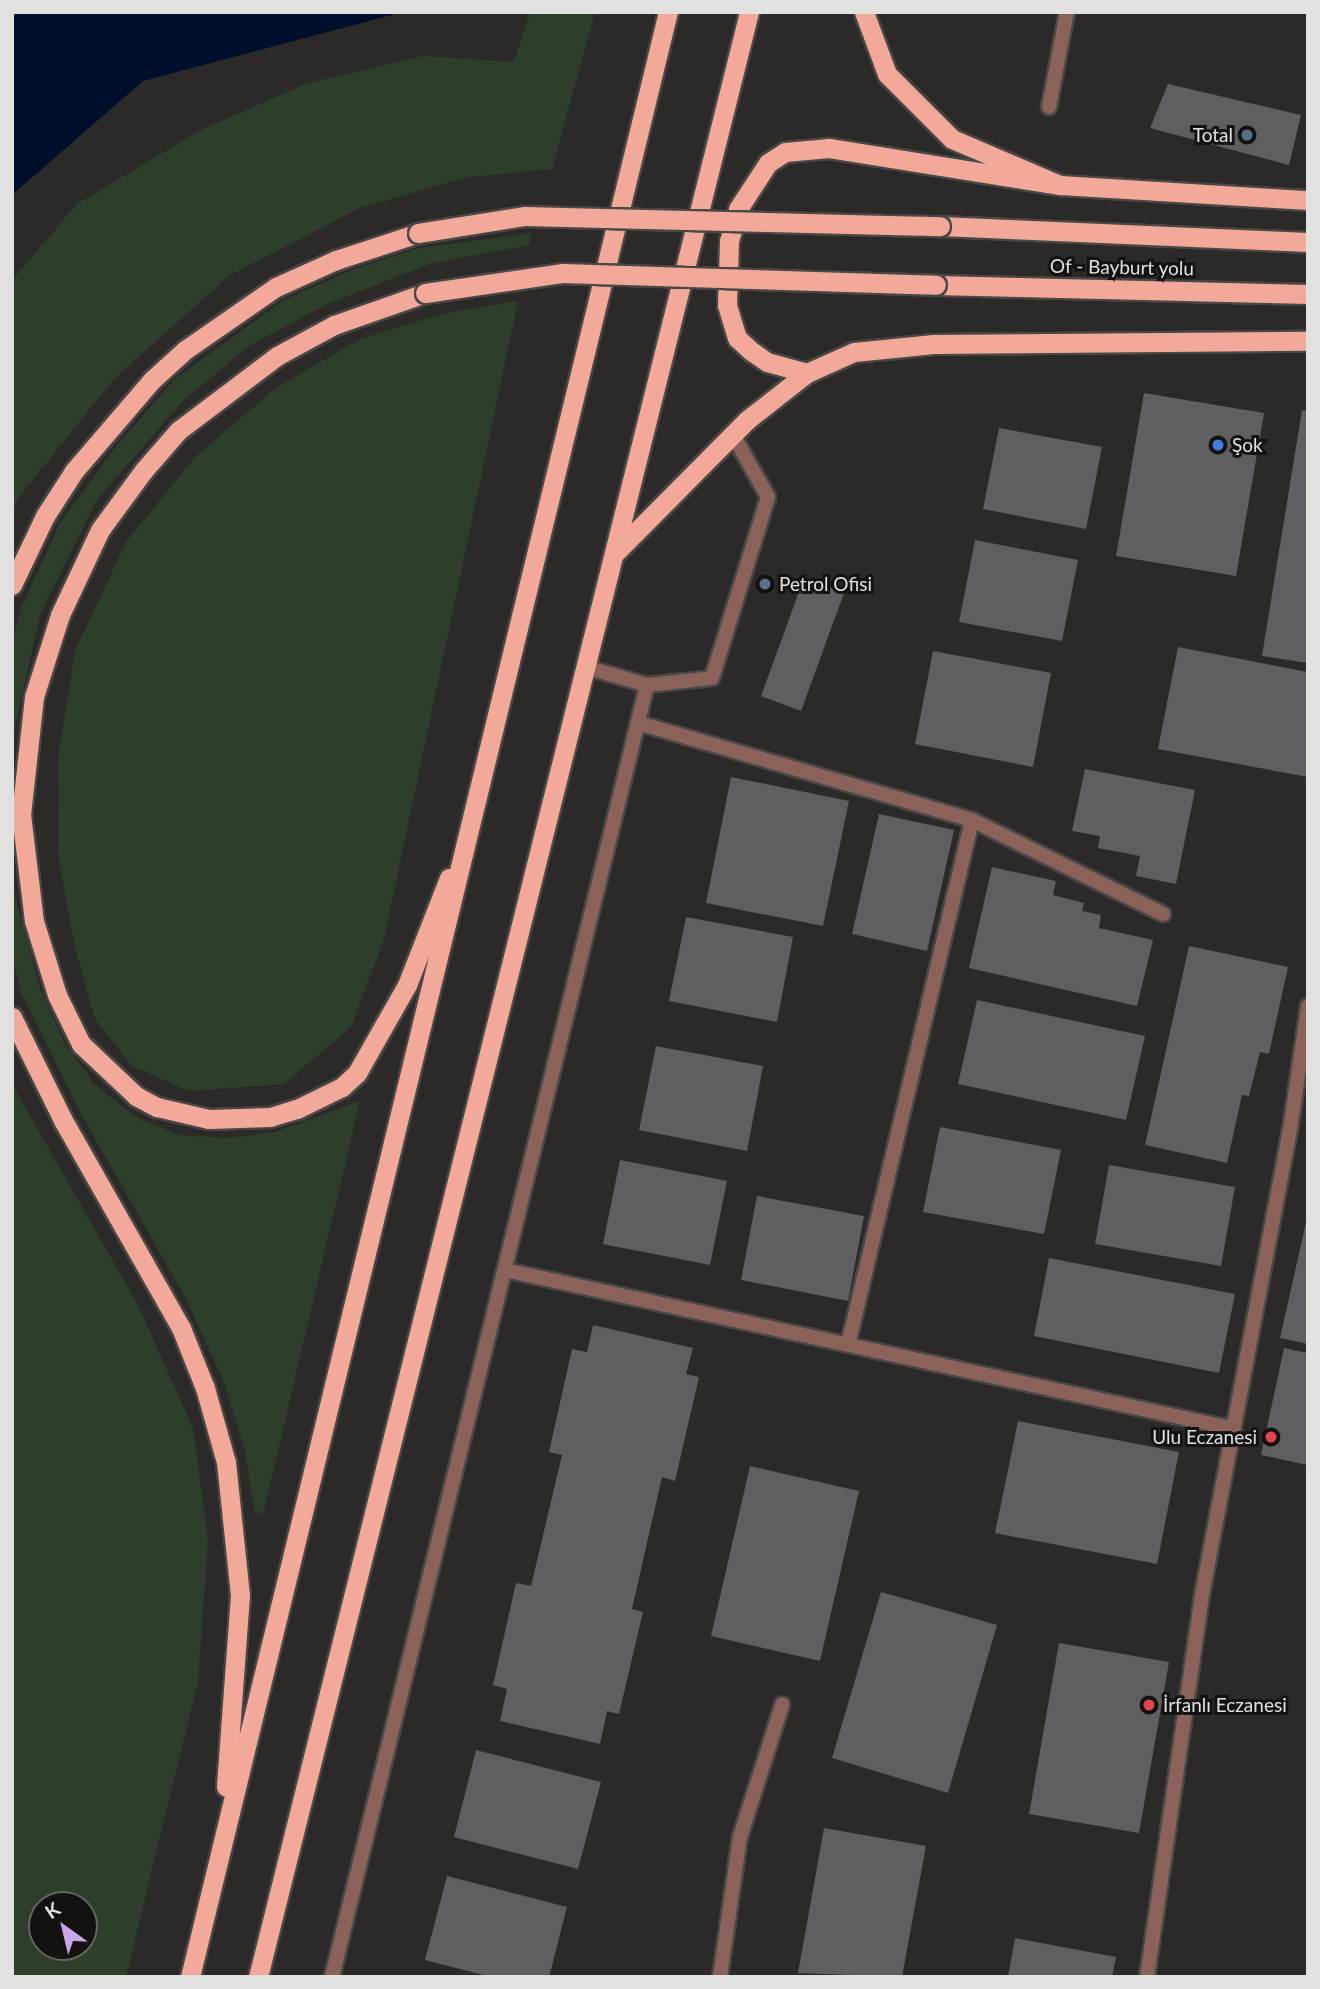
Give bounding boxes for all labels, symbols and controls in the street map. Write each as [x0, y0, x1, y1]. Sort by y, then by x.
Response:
place label: Total [1193, 124, 1233, 146]
marker: Total [1239, 127, 1255, 143]
street label: Of - Bayburt yolu [1049, 254, 1195, 280]
place label: Şok [1232, 434, 1263, 456]
marker: Şok [1210, 437, 1226, 453]
place label: Petrol Ofisi [779, 573, 872, 595]
marker: Petrol Ofisi [757, 576, 773, 592]
place label: Ulu Eczanesi [1152, 1426, 1257, 1448]
marker: Ulu Eczanesi [1263, 1429, 1279, 1445]
place label: İrfanlı Eczanesi [1163, 1694, 1287, 1716]
marker: İrfanlı Eczanesi [1141, 1697, 1157, 1713]
north arrow [28, 1891, 98, 1961]
text: K [40, 1897, 64, 1923]

